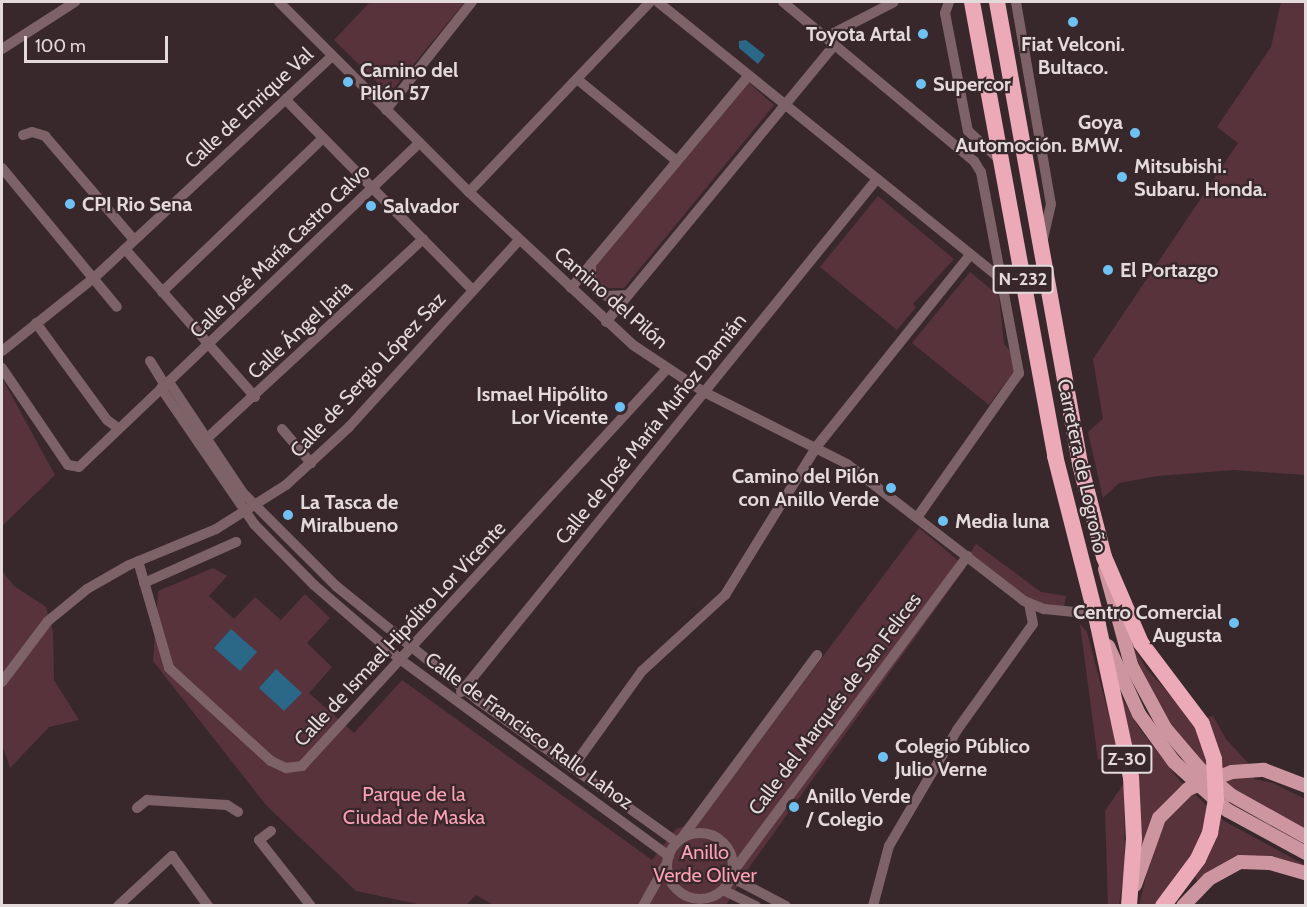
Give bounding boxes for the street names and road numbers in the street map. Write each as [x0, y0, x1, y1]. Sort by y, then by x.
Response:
street label: Calle de Enrique Val [180, 42, 318, 174]
street label: Calle José María Castro Calvo [185, 159, 375, 343]
street label: Camino del Pilón [549, 242, 673, 354]
road number: N-232 [992, 264, 1054, 294]
street label: Calle Ángel Jaria [243, 276, 357, 384]
street label: Calle de Sergio López Saz [285, 288, 451, 462]
street label: Calle de José María Muñoz Damián [550, 309, 752, 549]
street label: Carretera de Logroño [1052, 377, 1112, 555]
street label: Calle de Ismael Hipólito Lor Vicente [289, 516, 511, 752]
street label: Calle del Marqués de San Felices [744, 588, 926, 820]
street label: Calle de Francisco Rallo Lahoz [420, 647, 638, 815]
road number: Z-30 [1100, 744, 1154, 774]

